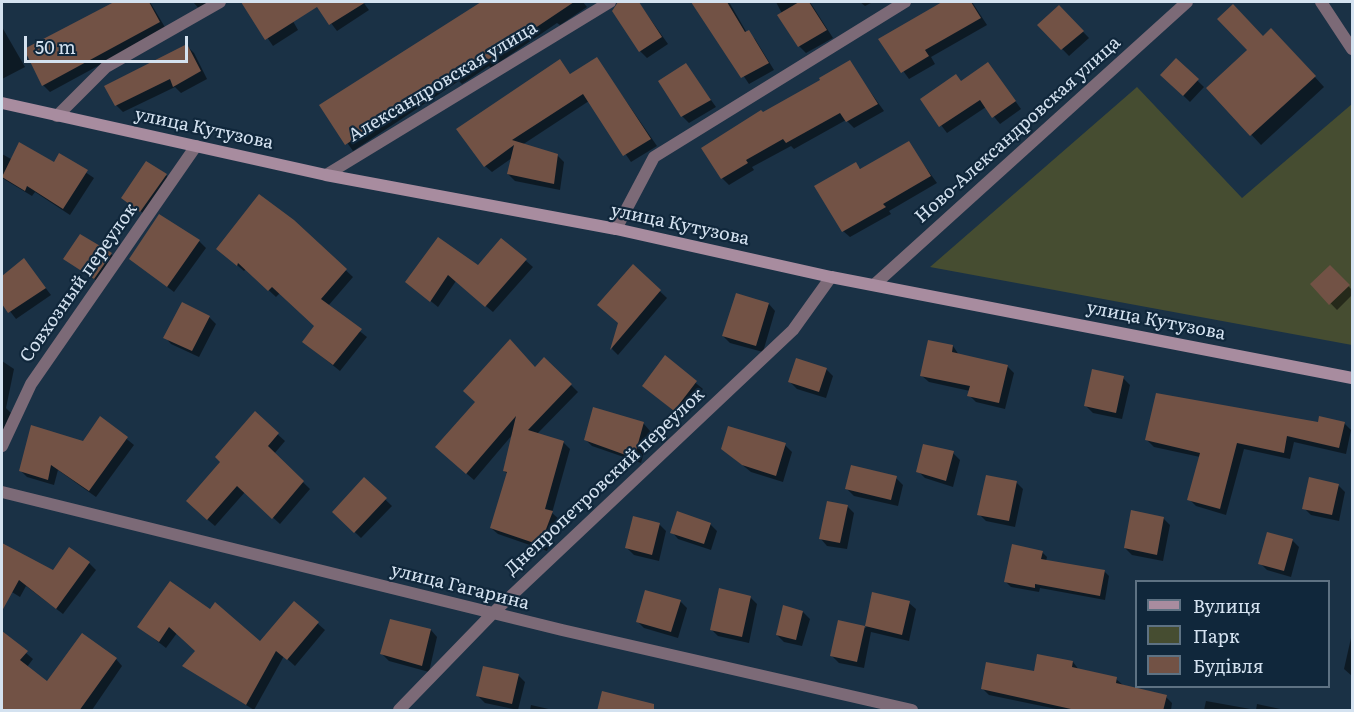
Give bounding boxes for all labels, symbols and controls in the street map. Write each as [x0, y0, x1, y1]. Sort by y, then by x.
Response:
street label: Александровская улица [345, 17, 541, 147]
scale bar [27, 24, 190, 62]
street label: Ново-Александровская улица [911, 32, 1125, 228]
text: 50 m [35, 33, 76, 60]
street label: улица Кутузова [133, 104, 275, 154]
street label: Совхозный переулок [16, 199, 142, 367]
street label: улица Кутузова [609, 200, 751, 250]
street label: улица Кутузова [1085, 297, 1227, 345]
street label: Днепропетровский переулок [501, 384, 709, 580]
street label: улица Гагарина [388, 559, 532, 615]
legend [1135, 580, 1330, 688]
text: Вулиця [1193, 592, 1261, 619]
text: Парк [1193, 622, 1240, 649]
text: Будівля [1193, 652, 1264, 679]

